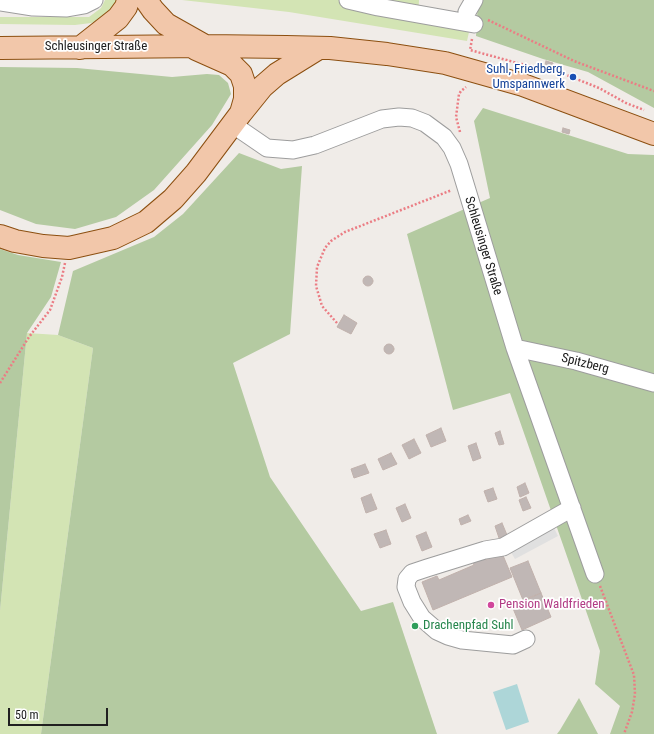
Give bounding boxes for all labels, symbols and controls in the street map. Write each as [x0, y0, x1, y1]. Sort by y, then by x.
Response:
street label: Schleusinger Straße [45, 39, 147, 55]
place label: Suhl, Friedberg, Umspannwerk [486, 62, 565, 93]
marker: Suhl, Friedberg, Umspannwerk [568, 72, 578, 82]
street label: Schleusinger Straße [461, 195, 505, 297]
street label: Spitzberg [560, 351, 610, 377]
place label: Pension Waldfrieden [499, 597, 605, 613]
marker: Pension Waldfrieden [486, 600, 496, 610]
place label: Drachenpfad Suhl [423, 618, 513, 634]
marker: Drachenpfad Suhl [410, 621, 420, 631]
scale bar [10, 700, 110, 726]
text: 50 m [15, 708, 39, 722]

